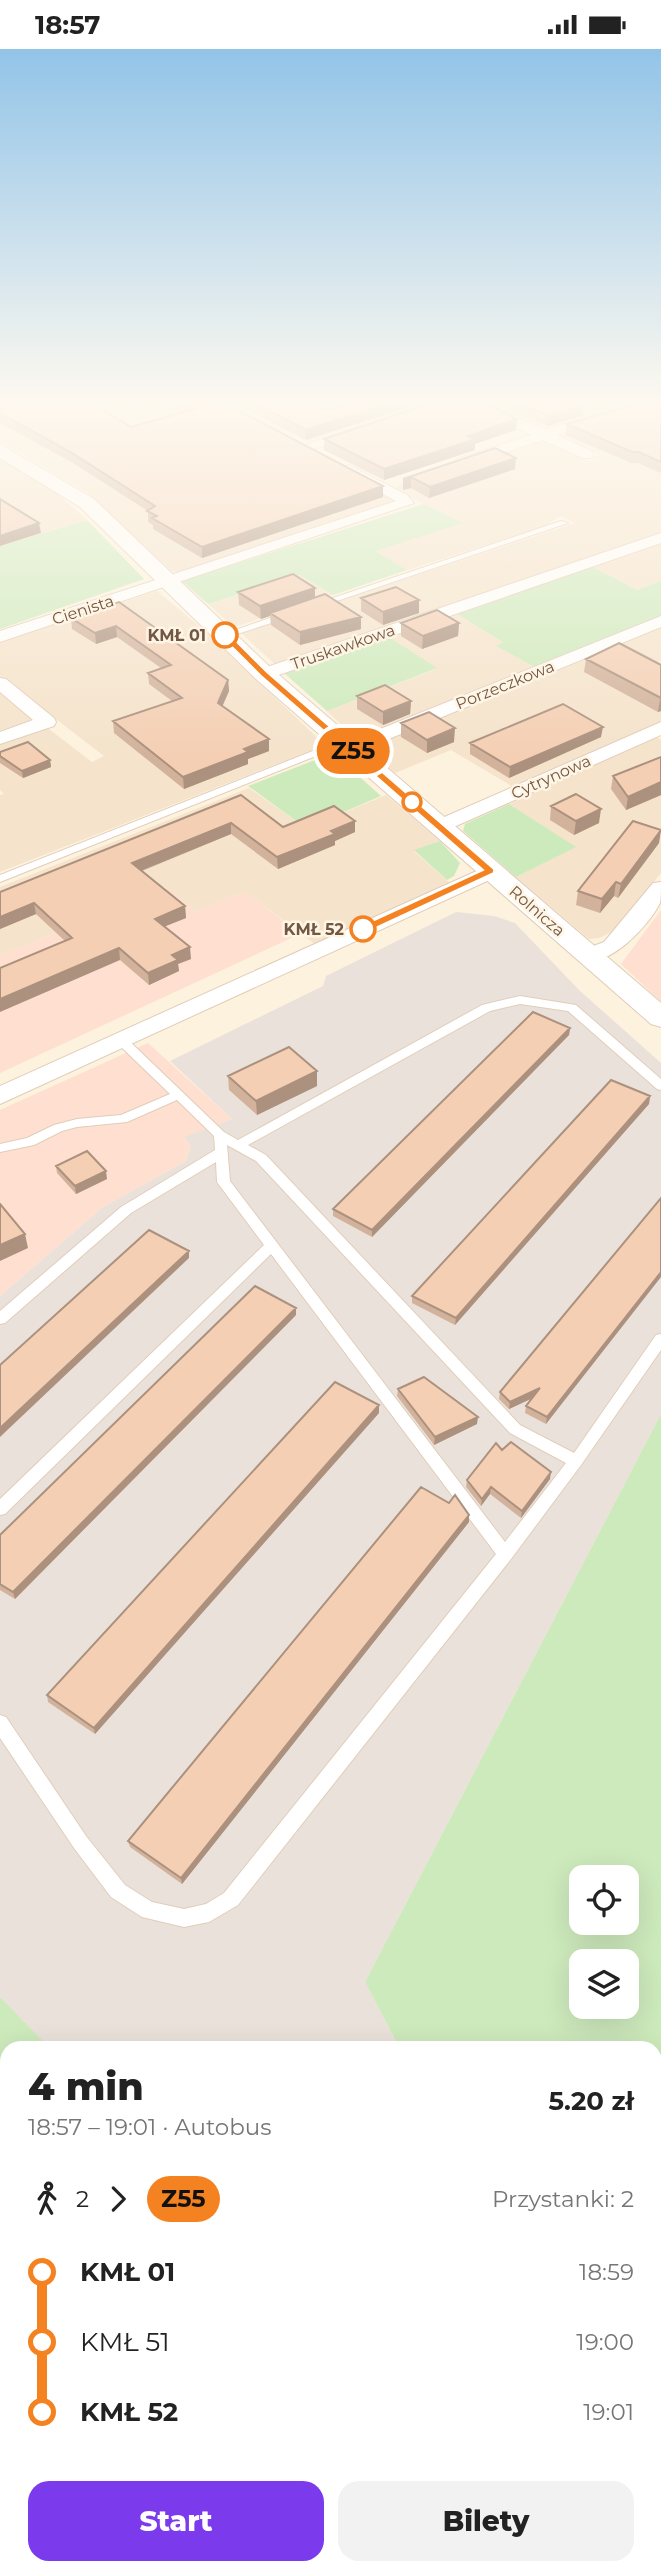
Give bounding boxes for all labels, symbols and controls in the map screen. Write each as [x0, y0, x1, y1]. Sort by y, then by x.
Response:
text: 18:57 [35, 9, 100, 41]
street label: Cienista [50, 591, 116, 629]
street label: Truskawkowa [288, 620, 398, 674]
marker: KMŁ 01 [212, 622, 238, 648]
place label: KMŁ 01 [147, 626, 206, 645]
street label: Porzeczkowa [453, 657, 557, 713]
line badge: Z55 [313, 728, 393, 774]
text: Z55 [331, 736, 375, 765]
street label: Cytrynowa [508, 751, 594, 803]
unlabelled marker [402, 792, 422, 812]
street label: Rolnicza [505, 882, 569, 940]
marker: KMŁ 52 [350, 916, 376, 942]
place label: KMŁ 52 [284, 920, 344, 939]
map controls [569, 1865, 639, 2019]
button: locate [569, 1865, 639, 1935]
button: layers [569, 1949, 639, 2019]
text: 4 min [28, 2063, 144, 2110]
text: 5.20 zł [548, 2085, 634, 2117]
text: 18:57 – 19:01 · Autobus [28, 2113, 272, 2141]
icon: walk [28, 2180, 66, 2218]
icon: forward [99, 2180, 137, 2218]
text: Z55 [161, 2184, 206, 2213]
text: 2 [76, 2185, 89, 2213]
text: Przystanki: 2 [492, 2185, 634, 2213]
text: KMŁ 01 [80, 2256, 175, 2288]
text: 18:59 [579, 2258, 634, 2286]
text: KMŁ 51 [80, 2326, 170, 2358]
text: 19:00 [576, 2328, 634, 2356]
text: KMŁ 52 [80, 2396, 178, 2428]
text: 19:01 [583, 2398, 634, 2426]
button: Start [28, 2481, 324, 2561]
button: Bilety [338, 2481, 634, 2561]

